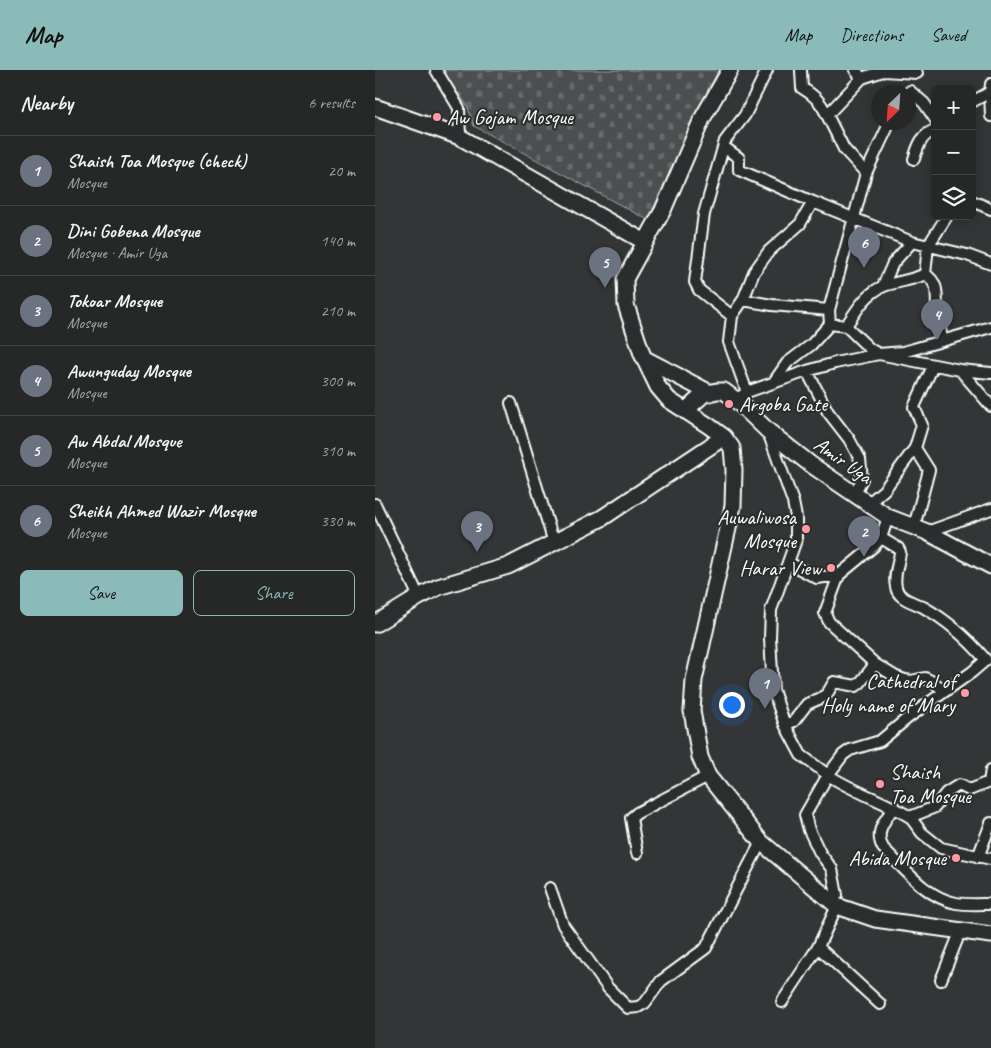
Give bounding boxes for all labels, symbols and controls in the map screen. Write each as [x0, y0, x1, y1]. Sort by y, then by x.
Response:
text: Map [25, 20, 62, 50]
text: Map [785, 24, 812, 46]
text: Directions [840, 24, 903, 46]
text: Saved [931, 24, 966, 46]
north arrow [871, 85, 916, 130]
map controls [931, 85, 976, 220]
button: + [931, 85, 976, 130]
text: Nearby [20, 90, 73, 116]
text: 6 results [308, 93, 355, 113]
place label: Aw Gojam Mosque [447, 104, 574, 130]
marker: Aw Gojam Mosque [431, 111, 443, 123]
button: − [931, 130, 976, 175]
text: Shaish Toa Mosque (check) [67, 149, 247, 173]
text: 1 [32, 161, 40, 181]
text: 20 m [328, 161, 355, 181]
text: Mosque [67, 173, 107, 193]
button: layers [931, 175, 976, 220]
text: Dini Gobena Mosque [67, 219, 200, 243]
pin: 6 [848, 227, 880, 268]
text: 2 [32, 231, 40, 251]
text: 140 m [321, 231, 355, 251]
text: Mosque · Amir Uga [67, 243, 167, 263]
pin: 5 [589, 247, 621, 288]
text: Tokoar Mosque [67, 289, 162, 313]
pin: 4 [921, 299, 953, 340]
text: 3 [32, 301, 40, 321]
text: 210 m [321, 301, 355, 321]
text: Mosque [67, 313, 107, 333]
text: Awunguday Mosque [67, 359, 191, 383]
text: 4 [32, 371, 40, 391]
text: 300 m [321, 371, 355, 391]
text: Mosque [67, 383, 107, 403]
place label: Argoba Gate [739, 391, 829, 417]
marker: Argoba Gate [723, 398, 735, 410]
text: Aw Abdal Mosque [67, 429, 181, 453]
street label: Amir Uga [809, 431, 878, 490]
text: 5 [33, 441, 39, 461]
text: 310 m [321, 441, 355, 461]
text: Mosque [67, 453, 107, 473]
text: Sheikh Ahmed Wazir Mosque [67, 499, 256, 523]
place label: Auwaliwosa Mosque [717, 504, 798, 554]
text: 6 [32, 511, 40, 531]
text: 330 m [321, 511, 355, 531]
pin: 3 [461, 511, 493, 552]
pin: 2 [848, 516, 880, 557]
text: Mosque [67, 523, 107, 543]
marker: Auwaliwosa Mosque [800, 523, 812, 535]
place label: Harar View [739, 555, 823, 581]
marker: Harar View [825, 562, 837, 574]
button: Save [20, 570, 183, 616]
button: Share [193, 570, 355, 616]
pin: 1 [749, 668, 781, 709]
place label: Cathedral of Holy name of Mary [822, 668, 960, 718]
marker: Cathedral of Holy name of Mary [959, 687, 971, 699]
your location [719, 692, 745, 718]
place label: Shaish Toa Mosque [890, 759, 972, 809]
marker: Shaish Toa Mosque [874, 778, 886, 790]
place label: Abida Mosque [849, 845, 947, 871]
marker: Abida Mosque [950, 852, 962, 864]

